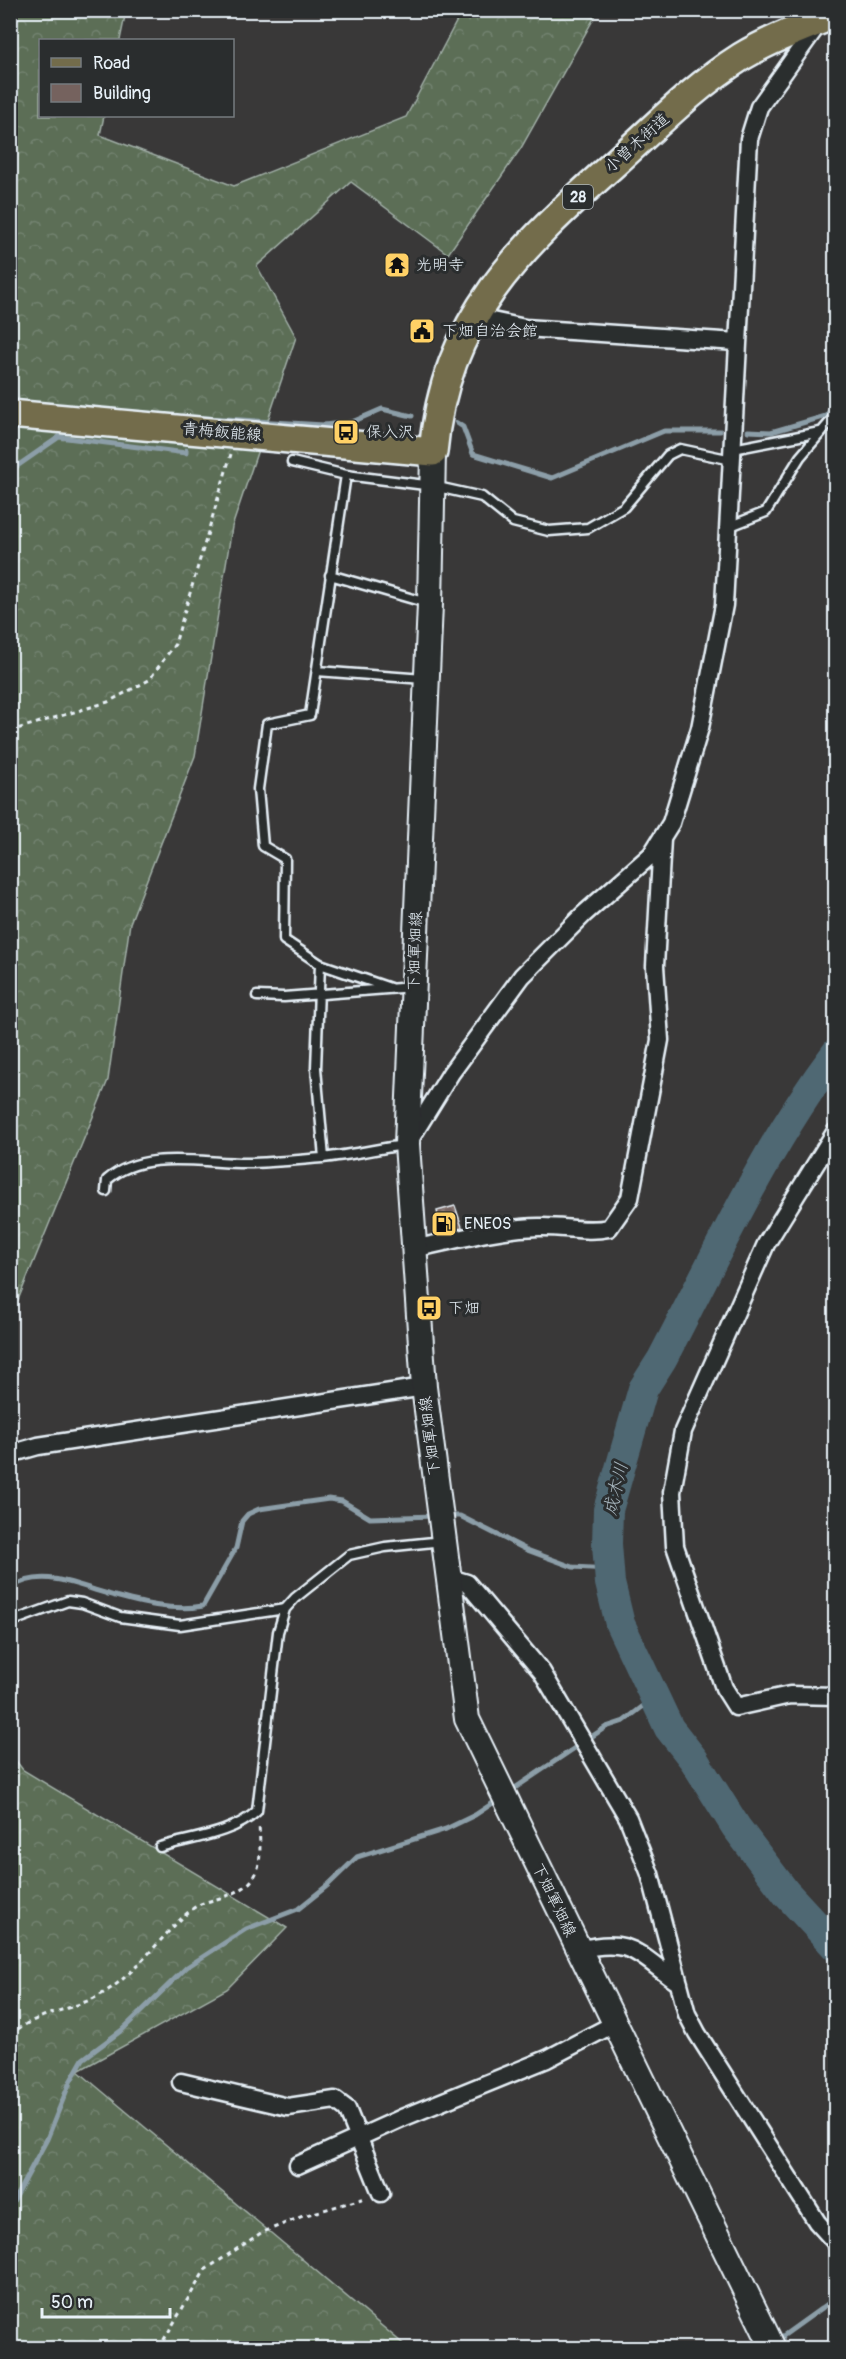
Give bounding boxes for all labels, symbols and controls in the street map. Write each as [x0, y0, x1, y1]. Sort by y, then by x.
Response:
legend [39, 39, 234, 117]
text: Road [93, 52, 130, 75]
text: Building [93, 82, 151, 105]
street label: 小曽木街道 [601, 109, 673, 177]
road number: 28 [563, 185, 593, 209]
temple icon: 光明寺 [382, 250, 412, 280]
place label: 光明寺 [416, 255, 464, 275]
public building icon: 下畑自治会館 [407, 316, 437, 346]
place label: 下畑自治会館 [442, 321, 538, 341]
bus stop icon: 保入沢 [331, 417, 361, 447]
street label: 青梅飯能線 [181, 419, 263, 445]
place label: 保入沢 [366, 422, 414, 442]
street label: 下畑軍畑線 [404, 911, 426, 991]
fuel station icon: ENEOS [429, 1209, 459, 1239]
place label: ENEOS [464, 1214, 511, 1234]
bus stop icon: 下畑 [414, 1293, 444, 1323]
place label: 下畑 [448, 1298, 480, 1318]
street label: 下畑軍畑線 [415, 1395, 445, 1477]
water label: 成木川 [599, 1460, 633, 1518]
street label: 下畑軍畑線 [527, 1860, 581, 1940]
scale bar [42, 2281, 170, 2319]
text: 50 m [51, 2291, 93, 2314]

